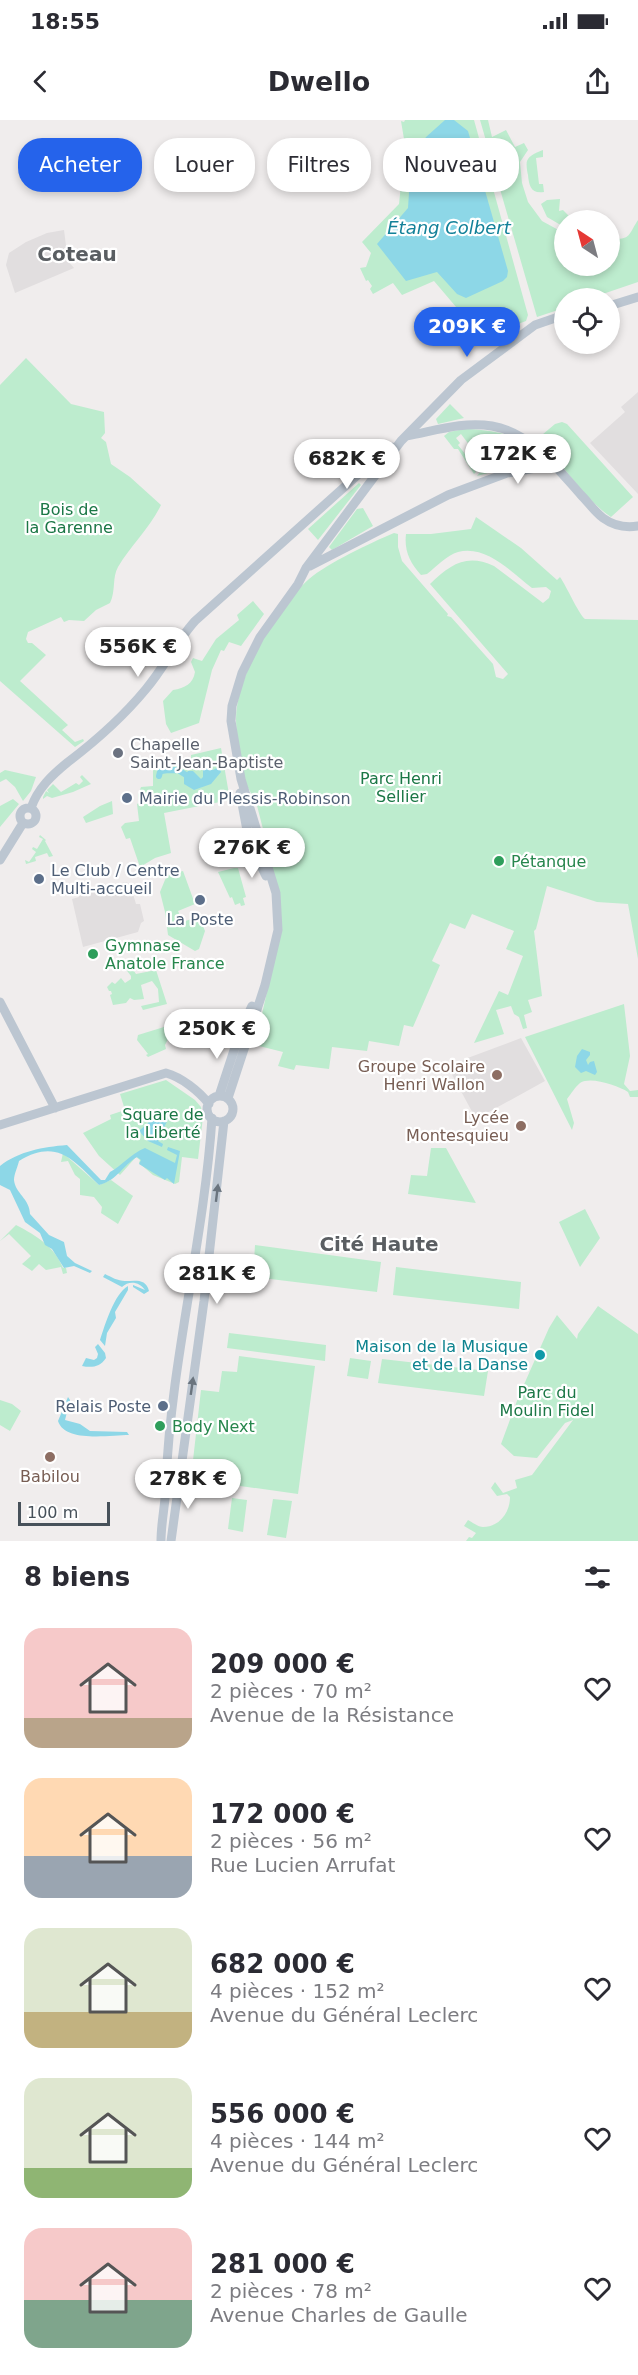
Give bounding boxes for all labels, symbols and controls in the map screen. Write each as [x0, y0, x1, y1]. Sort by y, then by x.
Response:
text: 18:55 [30, 9, 100, 34]
icon: back [24, 65, 57, 98]
icon: share [581, 65, 614, 98]
text: Dwello [268, 66, 370, 97]
chip: Acheter [18, 138, 142, 192]
chip: Louer [154, 138, 255, 192]
chip: Filtres [267, 138, 371, 192]
chip: Nouveau [383, 138, 519, 192]
north arrow [554, 210, 620, 276]
map controls [554, 210, 620, 354]
water label: Étang Colbert [387, 217, 512, 238]
district label: Coteau [37, 242, 117, 266]
button: locate [554, 288, 620, 354]
pin: 209K € [418, 307, 516, 358]
text: 209K € [428, 314, 506, 338]
pin: 172K € [469, 434, 567, 485]
pin: 682K € [298, 439, 396, 490]
text: 172K € [479, 441, 557, 465]
text: 682K € [308, 446, 386, 470]
park label: Bois de la Garenne [25, 500, 113, 537]
pin: 556K € [89, 627, 187, 678]
text: 556K € [99, 634, 177, 658]
place label: Chapelle Saint-Jean-Baptiste [130, 735, 283, 772]
marker: Chapelle Saint-Jean-Baptiste [111, 746, 125, 760]
park label: Parc Henri Sellier [360, 769, 442, 806]
place label: Mairie du Plessis-Robinson [139, 789, 351, 808]
marker: Mairie du Plessis-Robinson [120, 791, 134, 805]
pin: 276K € [203, 828, 301, 879]
text: 276K € [213, 835, 291, 859]
place label: Pétanque [511, 852, 586, 871]
marker: Pétanque [492, 854, 506, 868]
place label: Le Club / Centre Multi-accueil [51, 861, 180, 898]
marker: Le Club / Centre Multi-accueil [32, 872, 46, 886]
marker: La Poste [193, 893, 207, 907]
place label: La Poste [166, 910, 234, 929]
place label: Gymnase Anatole France [105, 936, 225, 973]
marker: Gymnase Anatole France [86, 947, 100, 961]
pin: 250K € [168, 1009, 266, 1060]
text: 250K € [178, 1016, 256, 1040]
place label: Groupe Scolaire Henri Wallon [358, 1057, 485, 1094]
marker: Groupe Scolaire Henri Wallon [490, 1068, 504, 1082]
park label: Square de la Liberté [122, 1105, 204, 1142]
place label: Lycée Montesquieu [406, 1108, 509, 1145]
marker: Lycée Montesquieu [514, 1119, 528, 1133]
one-way arrow [212, 1183, 221, 1202]
district label: Cité Haute [319, 1232, 439, 1256]
pin: 281K € [168, 1254, 266, 1305]
text: 281K € [178, 1261, 256, 1285]
place label: Maison de la Musique et de la Danse [355, 1337, 528, 1374]
marker: Maison de la Musique et de la Danse [533, 1348, 547, 1362]
one-way arrow [188, 1376, 197, 1395]
park label: Parc du Moulin Fidel [500, 1383, 594, 1420]
place label: Relais Poste [55, 1397, 151, 1416]
marker: Relais Poste [156, 1399, 170, 1413]
place label: Body Next [172, 1417, 255, 1436]
marker: Body Next [153, 1419, 167, 1433]
marker: Babilou [43, 1450, 57, 1464]
pin: 278K € [139, 1459, 237, 1510]
text: 278K € [149, 1466, 227, 1490]
place label: Babilou [20, 1467, 80, 1486]
scale bar [18, 1499, 110, 1526]
text: 100 m [27, 1503, 78, 1522]
icon: filters [581, 1561, 614, 1594]
text: 8 biens [24, 1562, 130, 1592]
text: 209 000 € [210, 1649, 355, 1679]
icon: home [72, 1652, 144, 1724]
icon: heart [581, 1672, 614, 1705]
text: 2 pièces · 70 m² [210, 1679, 372, 1703]
text: Avenue de la Résistance [210, 1703, 454, 1727]
text: 172 000 € [210, 1799, 355, 1829]
icon: home [72, 1802, 144, 1874]
icon: heart [581, 1822, 614, 1855]
text: 2 pièces · 56 m² [210, 1829, 372, 1853]
text: Rue Lucien Arrufat [210, 1853, 395, 1877]
text: 682 000 € [210, 1949, 355, 1979]
icon: home [72, 1952, 144, 2024]
icon: heart [581, 1972, 614, 2005]
text: 4 pièces · 152 m² [210, 1979, 384, 2003]
text: Avenue du Général Leclerc [210, 2003, 478, 2027]
text: 556 000 € [210, 2099, 355, 2129]
icon: home [72, 2102, 144, 2174]
icon: heart [581, 2122, 614, 2155]
text: 4 pièces · 144 m² [210, 2129, 384, 2153]
text: Avenue du Général Leclerc [210, 2153, 478, 2177]
text: 281 000 € [210, 2249, 355, 2279]
icon: home [72, 2252, 144, 2324]
icon: heart [581, 2272, 614, 2305]
text: 2 pièces · 78 m² [210, 2279, 372, 2303]
text: Avenue Charles de Gaulle [210, 2303, 468, 2327]

